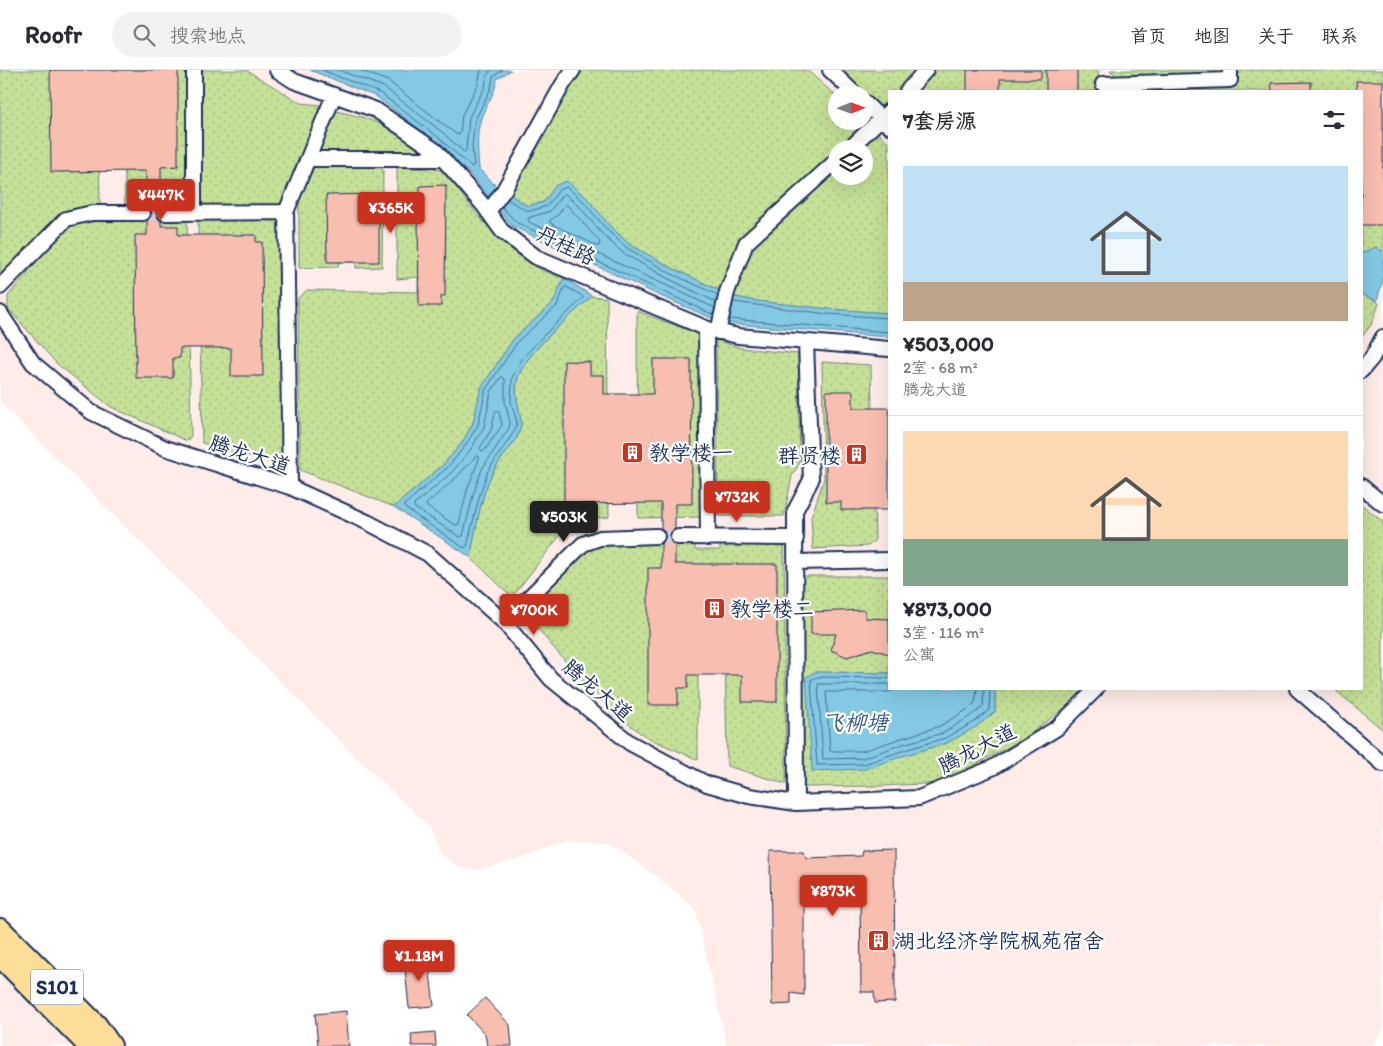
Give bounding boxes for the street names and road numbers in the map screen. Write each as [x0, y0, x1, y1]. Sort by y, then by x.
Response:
street label: 丹桂路 [532, 220, 600, 270]
street label: 腾龙大道 [206, 429, 294, 479]
street label: 腾龙大道 [558, 653, 638, 727]
street label: 腾龙大道 [934, 718, 1020, 778]
road number: S101 [31, 970, 83, 1004]

